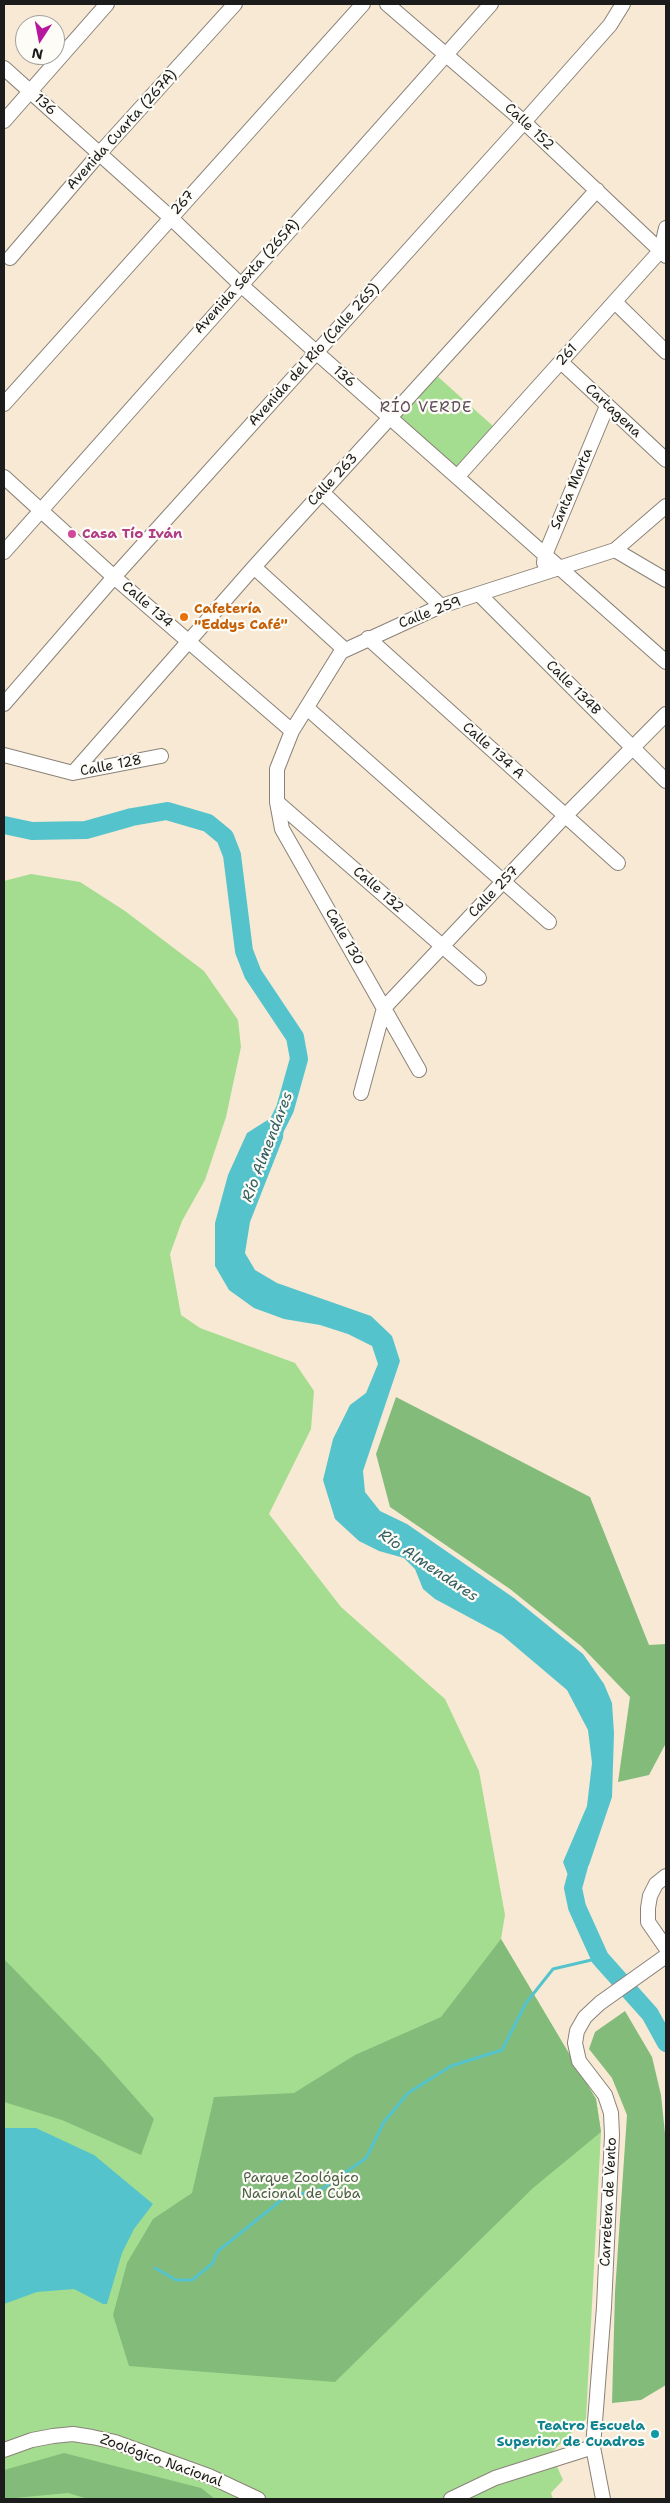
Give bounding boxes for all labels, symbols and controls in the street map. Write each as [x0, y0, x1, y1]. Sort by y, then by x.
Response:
north arrow [15, 15, 65, 65]
text: N [30, 44, 44, 64]
street label: Avenida Cuarta (267A) [64, 66, 180, 194]
street label: 136 [30, 91, 60, 119]
street label: Calle 152 [501, 100, 557, 154]
street label: 267 [168, 187, 198, 219]
street label: Avenida Sexta (265A) [191, 216, 303, 338]
street label: Avenida del Río (Calle 265) [245, 280, 383, 430]
street label: 261 [553, 341, 581, 369]
street label: 136 [329, 363, 359, 391]
street label: Cartagena [581, 381, 645, 441]
district label: RÍO VERDE [379, 399, 473, 417]
street label: Santa Marta [547, 446, 597, 532]
street label: Calle 263 [304, 450, 362, 510]
place label: Casa Tío Iván [82, 526, 182, 542]
marker: Casa Tío Iván [66, 528, 78, 540]
street label: Calle 134 [118, 578, 176, 632]
street label: Calle 259 [397, 593, 463, 633]
place label: Cafetería "Eddys Café" [194, 601, 288, 634]
marker: Cafetería "Eddys Café" [178, 611, 190, 623]
street label: Calle 134B [542, 657, 604, 719]
street label: Calle 134 A [459, 719, 527, 783]
street label: Calle 128 [79, 752, 143, 780]
street label: Calle 132 [349, 863, 407, 917]
street label: Calle 257 [465, 863, 523, 921]
street label: Calle 130 [321, 906, 367, 968]
water label: Río Almendares [239, 1090, 297, 1204]
water label: Río Almendares [375, 1526, 481, 1606]
street label: Carretera de Vento [597, 2137, 621, 2267]
park label: Parque Zoológico Nacional de Cuba [242, 2170, 360, 2202]
place label: Teatro Escuela Superior de Cuadros [496, 2418, 645, 2450]
marker: Teatro Escuela Superior de Cuadros [649, 2428, 661, 2440]
street label: Zoológico Nacional [98, 2431, 224, 2491]

